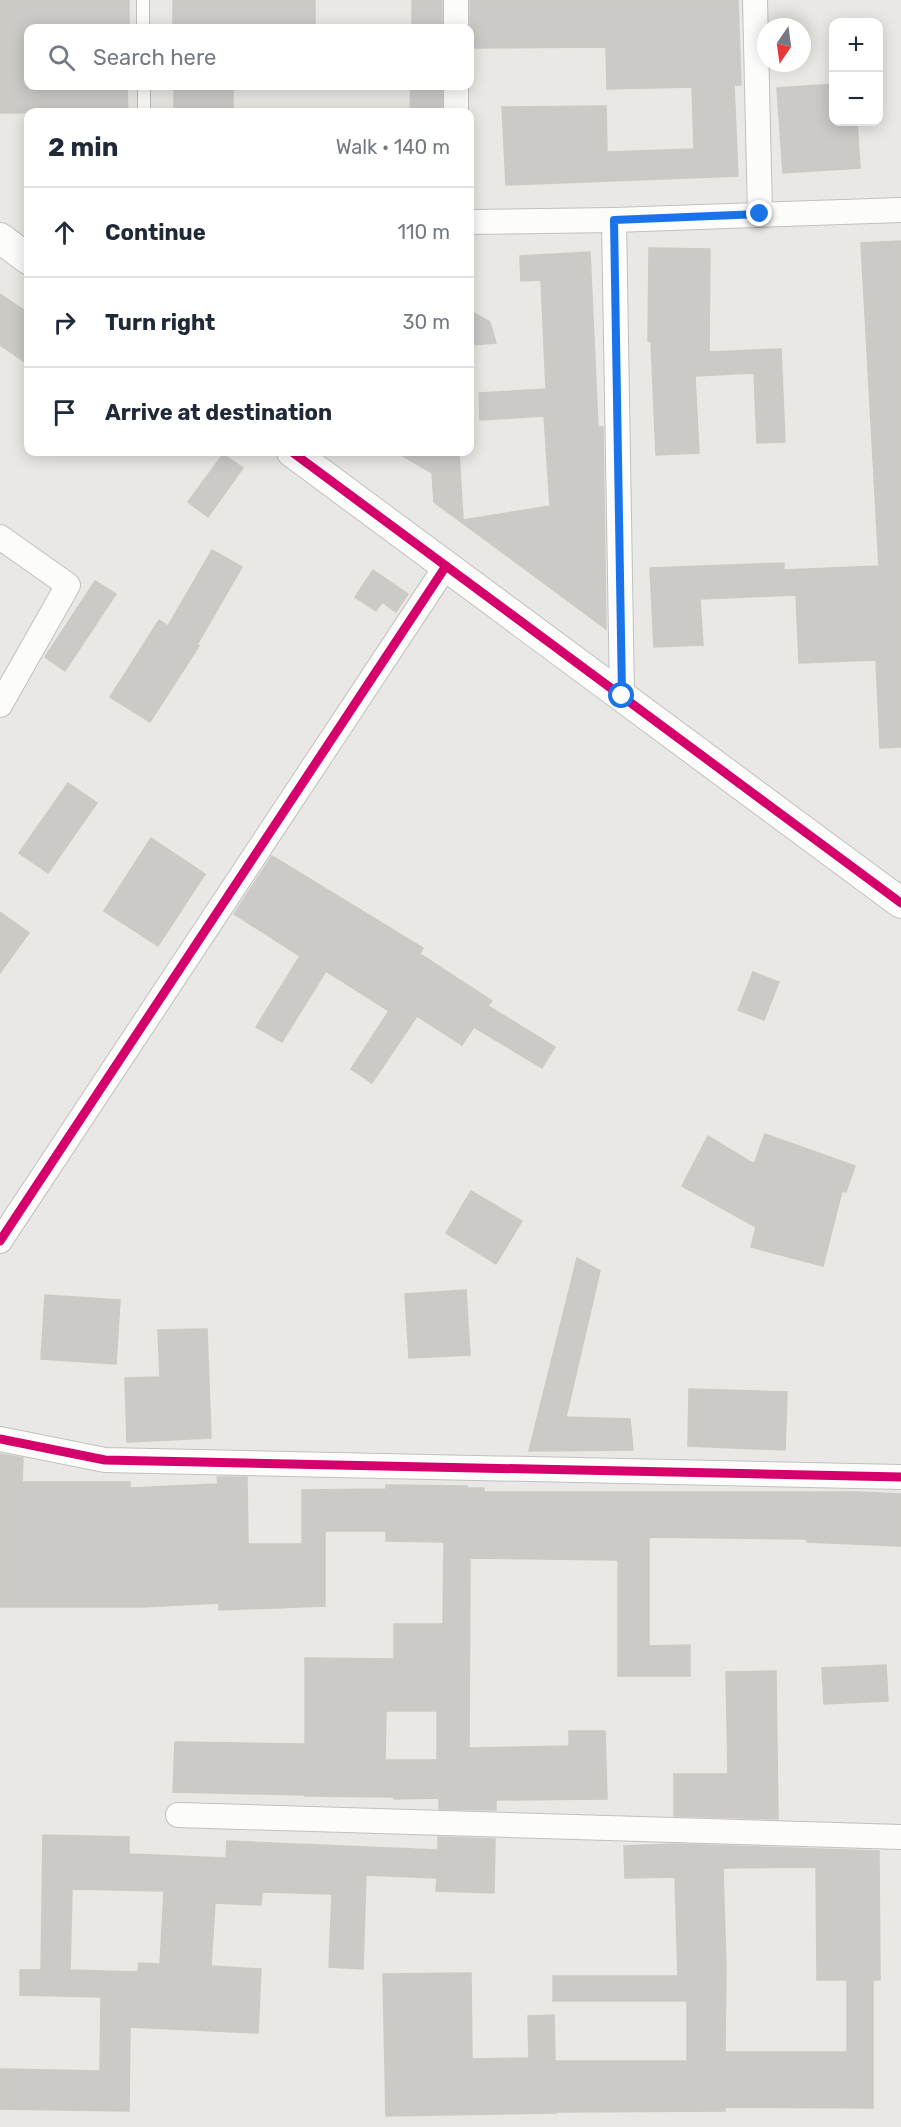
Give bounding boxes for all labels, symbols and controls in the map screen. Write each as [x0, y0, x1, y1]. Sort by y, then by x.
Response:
north arrow [757, 18, 811, 72]
map controls [829, 18, 883, 126]
button: + [829, 18, 883, 72]
search box [24, 24, 474, 90]
icon: search [45, 41, 78, 74]
text: Search here [93, 44, 216, 71]
button: − [829, 72, 883, 126]
text: 2 min [48, 132, 118, 163]
text: Walk · 140 m [336, 135, 450, 159]
route end [746, 200, 772, 226]
icon: ahead [48, 216, 81, 249]
text: Continue [105, 219, 206, 246]
text: 110 m [398, 220, 450, 244]
icon: right [48, 306, 81, 339]
text: Turn right [105, 309, 215, 336]
text: 30 m [403, 310, 450, 334]
icon: arrive [48, 396, 81, 429]
text: Arrive at destination [105, 399, 332, 426]
route start [608, 682, 634, 708]

